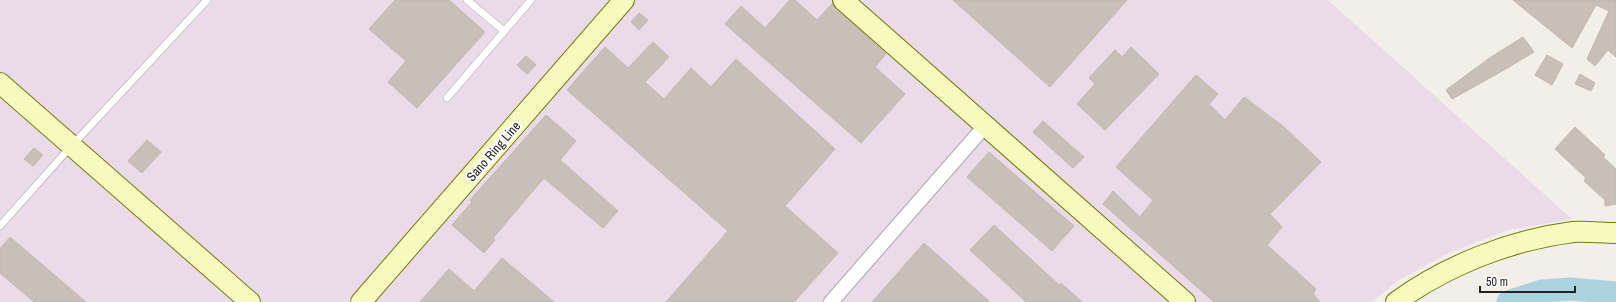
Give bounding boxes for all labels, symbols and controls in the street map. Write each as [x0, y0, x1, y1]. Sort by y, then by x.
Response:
street label: Sano Ring Line [463, 118, 524, 185]
scale bar [1480, 268, 1575, 294]
text: 50 m [1486, 274, 1508, 290]

